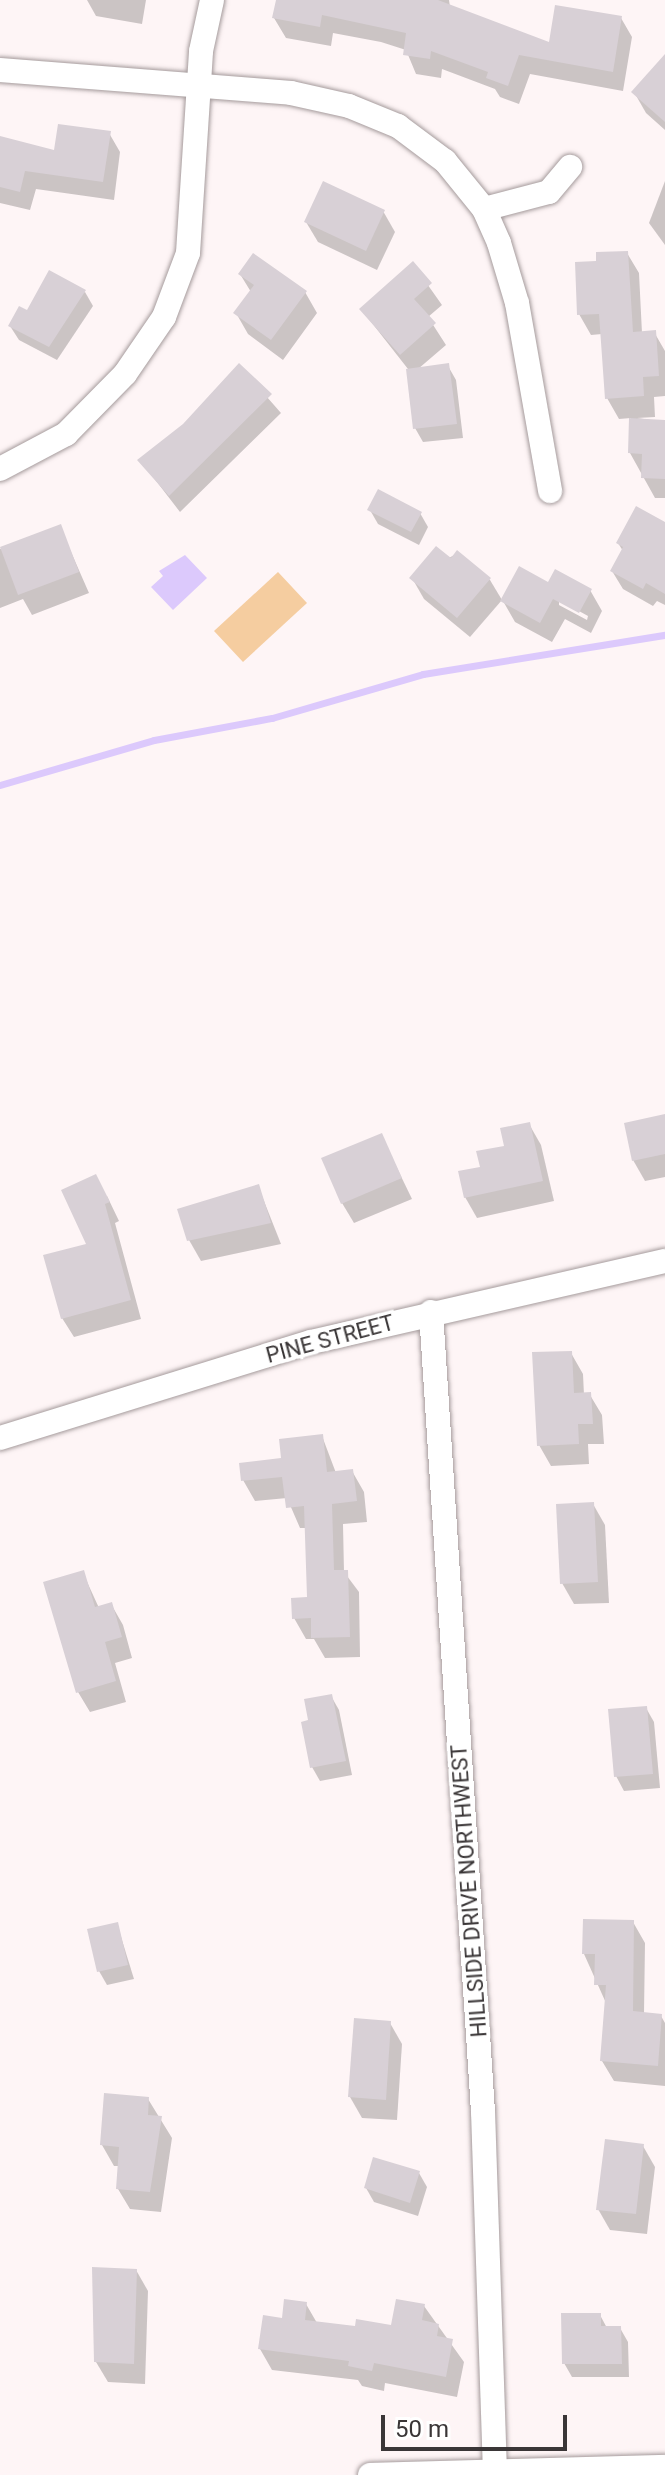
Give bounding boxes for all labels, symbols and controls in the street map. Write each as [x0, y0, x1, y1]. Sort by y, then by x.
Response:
street label: PINE STREET [263, 1309, 397, 1369]
street label: HILLSIDE DRIVE NORTHWEST [446, 1744, 492, 2038]
scale bar [385, 2399, 571, 2449]
text: 50 m [395, 2415, 449, 2443]

